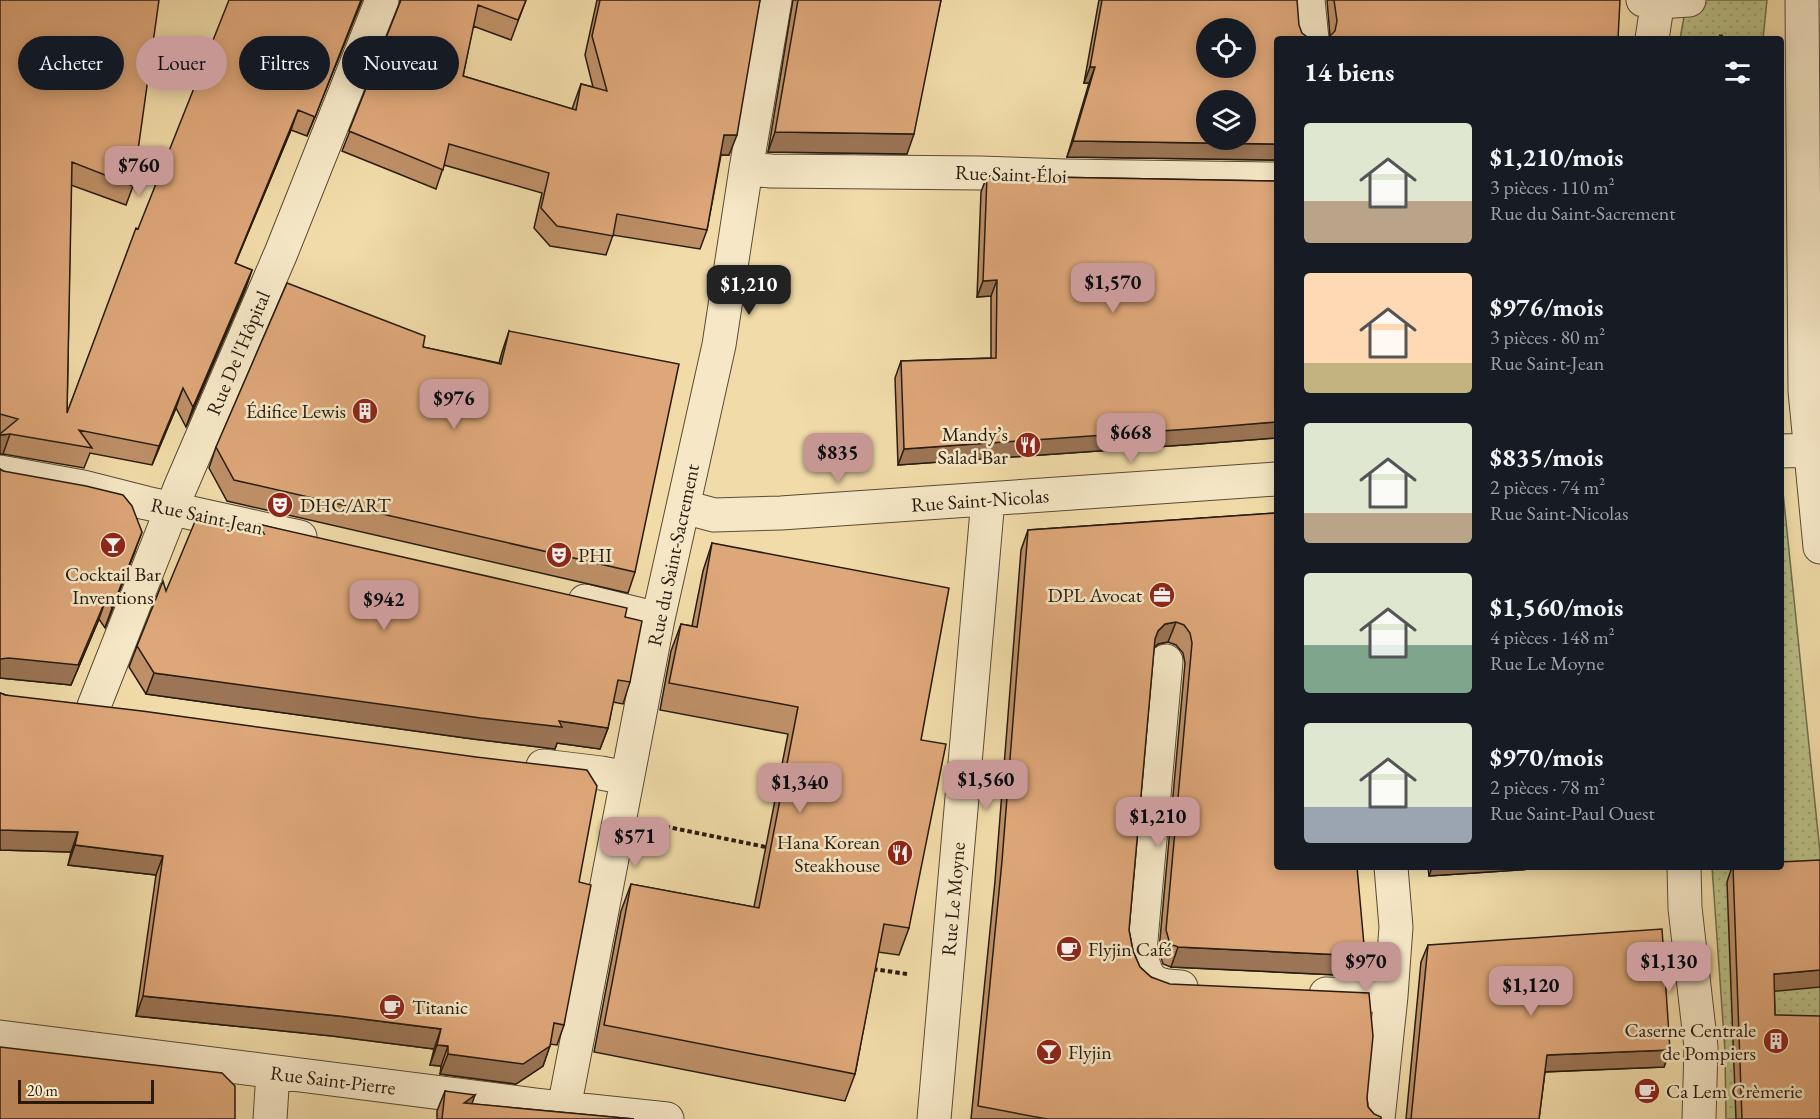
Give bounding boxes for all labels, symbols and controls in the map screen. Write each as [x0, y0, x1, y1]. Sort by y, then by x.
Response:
map controls [1196, 18, 1256, 150]
button: locate [1196, 18, 1256, 78]
chip: Acheter [18, 36, 124, 90]
chip: Louer [136, 36, 227, 90]
chip: Filtres [239, 36, 330, 90]
chip: Nouveau [342, 36, 459, 90]
text: 14 biens [1304, 55, 1394, 89]
icon: filters [1721, 56, 1754, 89]
button: layers [1196, 90, 1256, 150]
text: $1,210/mois [1490, 140, 1623, 174]
pin: $760 [103, 146, 175, 197]
icon: home [1352, 147, 1424, 219]
text: $760 [119, 152, 159, 178]
street label: Rue Saint-Éloi [955, 159, 1068, 189]
text: 3 pièces · 110 m² [1490, 174, 1615, 200]
text: Rue du Saint-Sacrement [1490, 200, 1676, 226]
pin: $1,570 [1064, 263, 1162, 314]
pin: $1,210 [700, 265, 798, 316]
text: $1,570 [1085, 269, 1141, 295]
text: $1,210 [721, 271, 777, 297]
street label: Rue De l'Hôpital [200, 287, 276, 419]
text: $976/mois [1490, 290, 1603, 324]
icon: home [1352, 297, 1424, 369]
text: 3 pièces · 80 m² [1490, 324, 1605, 350]
text: Rue Saint-Jean [1490, 350, 1604, 376]
pin: $976 [418, 379, 490, 430]
text: $976 [434, 385, 474, 411]
building icon: Édifice Lewis [350, 396, 380, 426]
place label: Édifice Lewis [246, 398, 346, 424]
pin: $668 [1095, 413, 1167, 464]
text: $668 [1111, 419, 1151, 445]
place label: Mandy’s Salad Bar [937, 421, 1008, 470]
restaurant icon: Mandy’s Salad Bar [1013, 430, 1043, 460]
pin: $835 [802, 433, 874, 484]
text: $835 [818, 439, 858, 465]
text: $835/mois [1490, 440, 1603, 474]
icon: home [1352, 447, 1424, 519]
street label: Rue du Saint-Sacrement [641, 461, 705, 648]
text: 2 pièces · 74 m² [1490, 474, 1605, 500]
street label: Rue Saint-Nicolas [910, 482, 1050, 518]
theatre icon: DHC/ART [265, 490, 295, 520]
street label: Rue Saint-Jean [148, 491, 266, 541]
place label: DHC/ART [300, 492, 391, 518]
text: Rue Saint-Nicolas [1490, 500, 1628, 526]
bar icon: Cocktail Bar Inventions [98, 530, 128, 560]
theatre icon: PHI [544, 540, 574, 570]
place label: PHI [578, 542, 612, 568]
place label: Cocktail Bar Inventions [65, 561, 161, 610]
pin: $942 [348, 580, 420, 631]
office icon: DPL Avocat [1147, 580, 1177, 610]
place label: DPL Avocat [1048, 582, 1143, 608]
text: $942 [364, 586, 404, 612]
text: $1,560/mois [1490, 590, 1623, 624]
icon: home [1352, 597, 1424, 669]
text: 4 pièces · 148 m² [1490, 624, 1615, 650]
text: Rue Le Moyne [1490, 650, 1604, 676]
text: $970/mois [1490, 740, 1603, 774]
icon: home [1352, 747, 1424, 819]
pin: $1,560 [937, 760, 1035, 811]
pin: $1,340 [751, 763, 849, 814]
text: $1,560 [958, 766, 1014, 792]
text: $1,340 [772, 769, 828, 795]
text: 2 pièces · 78 m² [1490, 774, 1605, 800]
pin: $1,210 [1109, 797, 1207, 848]
text: Rue Saint-Paul Ouest [1490, 800, 1655, 826]
text: $1,210 [1130, 803, 1186, 829]
pin: $571 [599, 817, 671, 868]
text: $571 [615, 823, 655, 849]
place label: Hana Korean Steakhouse [777, 829, 880, 878]
restaurant icon: Hana Korean Steakhouse [885, 838, 915, 868]
street label: Rue Le Moyne [935, 841, 971, 957]
cafe icon: Flyjin Café [1054, 934, 1084, 964]
place label: Flyjin Café [1088, 936, 1172, 962]
pin: $970 [1330, 942, 1402, 993]
pin: $1,130 [1620, 942, 1718, 993]
text: $970 [1346, 948, 1386, 974]
text: $1,130 [1641, 948, 1697, 974]
pin: $1,120 [1482, 966, 1580, 1017]
text: $1,120 [1503, 972, 1559, 998]
cafe icon: Titanic [377, 992, 407, 1022]
place label: Titanic [412, 994, 468, 1020]
place label: Caserne Centrale de Pompiers [1624, 1017, 1756, 1066]
building icon: Caserne Centrale de Pompiers [1761, 1026, 1791, 1056]
bar icon: Flyjin [1034, 1037, 1064, 1067]
place label: Flyjin [1068, 1039, 1112, 1065]
street label: Rue Saint-Pierre [269, 1059, 397, 1101]
cafe icon: Ca Lem Crèmerie [1632, 1076, 1662, 1106]
scale bar [18, 1077, 154, 1104]
place label: Ca Lem Crèmerie [1666, 1078, 1803, 1104]
text: 20 m [27, 1080, 58, 1101]

